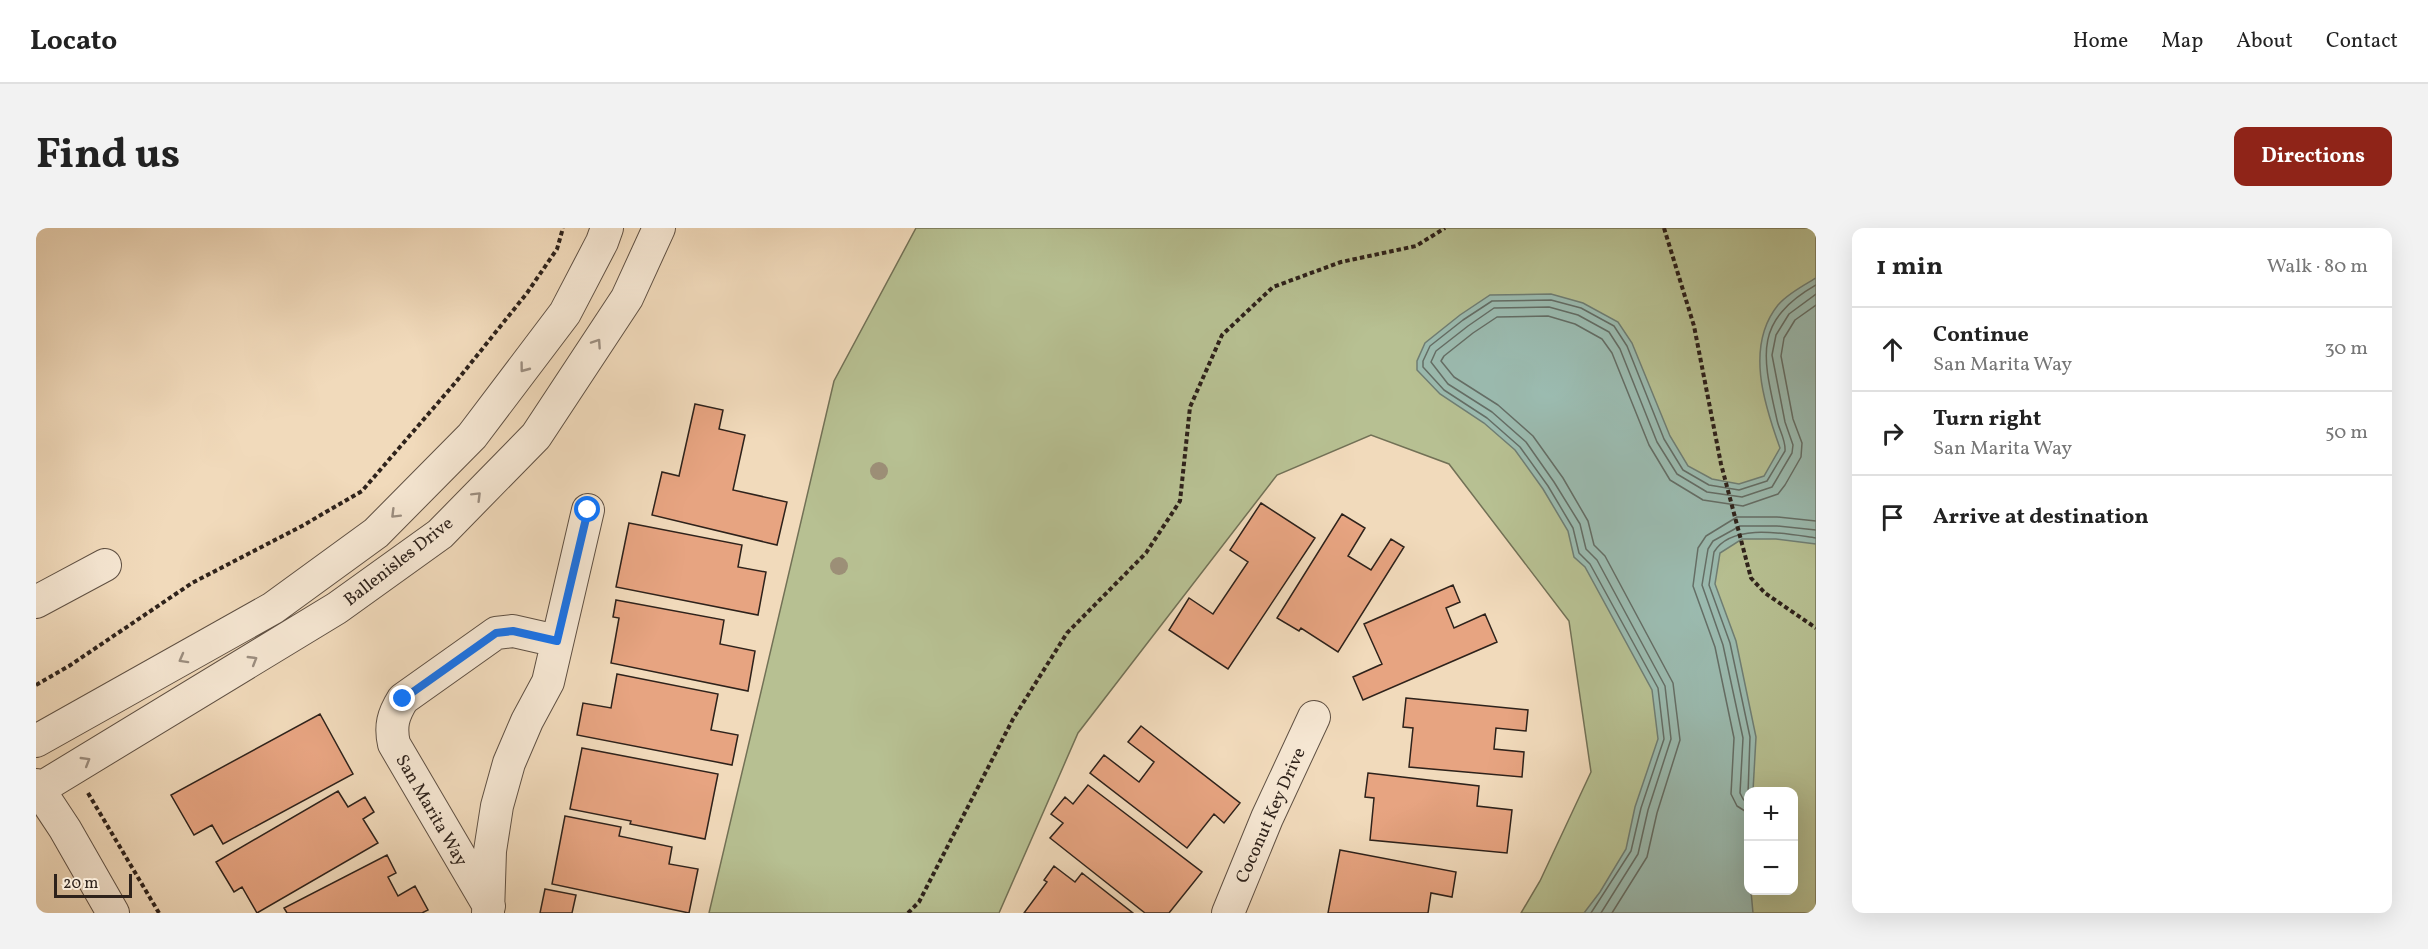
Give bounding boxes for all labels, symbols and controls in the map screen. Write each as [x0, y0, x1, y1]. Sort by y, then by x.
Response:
text: Locato [30, 22, 117, 61]
text: Home [2073, 27, 2128, 56]
text: Map [2161, 27, 2203, 56]
text: About [2236, 27, 2293, 56]
text: Contact [2326, 27, 2398, 56]
text: Find us [36, 127, 180, 186]
button: Directions [2234, 127, 2392, 186]
text: 1 min [1876, 249, 1943, 285]
text: Walk · 80 m [2267, 253, 2368, 281]
text: Continue [1933, 320, 2029, 351]
icon: ahead [1876, 333, 1909, 366]
text: 30 m [2324, 335, 2368, 363]
one-way arrow [590, 339, 601, 350]
text: San Marita Way [1933, 351, 2072, 379]
one-way arrow [520, 361, 531, 372]
text: Turn right [1933, 404, 2041, 435]
icon: right [1876, 417, 1909, 450]
text: 50 m [2325, 419, 2368, 447]
text: San Marita Way [1933, 435, 2072, 463]
one-way arrow [470, 492, 481, 502]
route start [574, 496, 600, 522]
icon: arrive [1876, 501, 1909, 534]
text: Arrive at destination [1933, 502, 2149, 533]
one-way arrow [392, 507, 403, 518]
street label: Ballenisles Drive [339, 512, 459, 613]
one-way arrow [179, 652, 189, 663]
one-way arrow [247, 655, 257, 667]
route end [389, 685, 415, 711]
street label: Coconut Key Drive [1230, 744, 1313, 888]
street label: San Marita Way [389, 750, 473, 871]
one-way arrow [80, 757, 90, 768]
map controls [1744, 787, 1798, 895]
button: + [1744, 787, 1798, 841]
button: − [1744, 841, 1798, 895]
scale bar [54, 871, 132, 898]
text: 20 m [63, 873, 98, 895]

